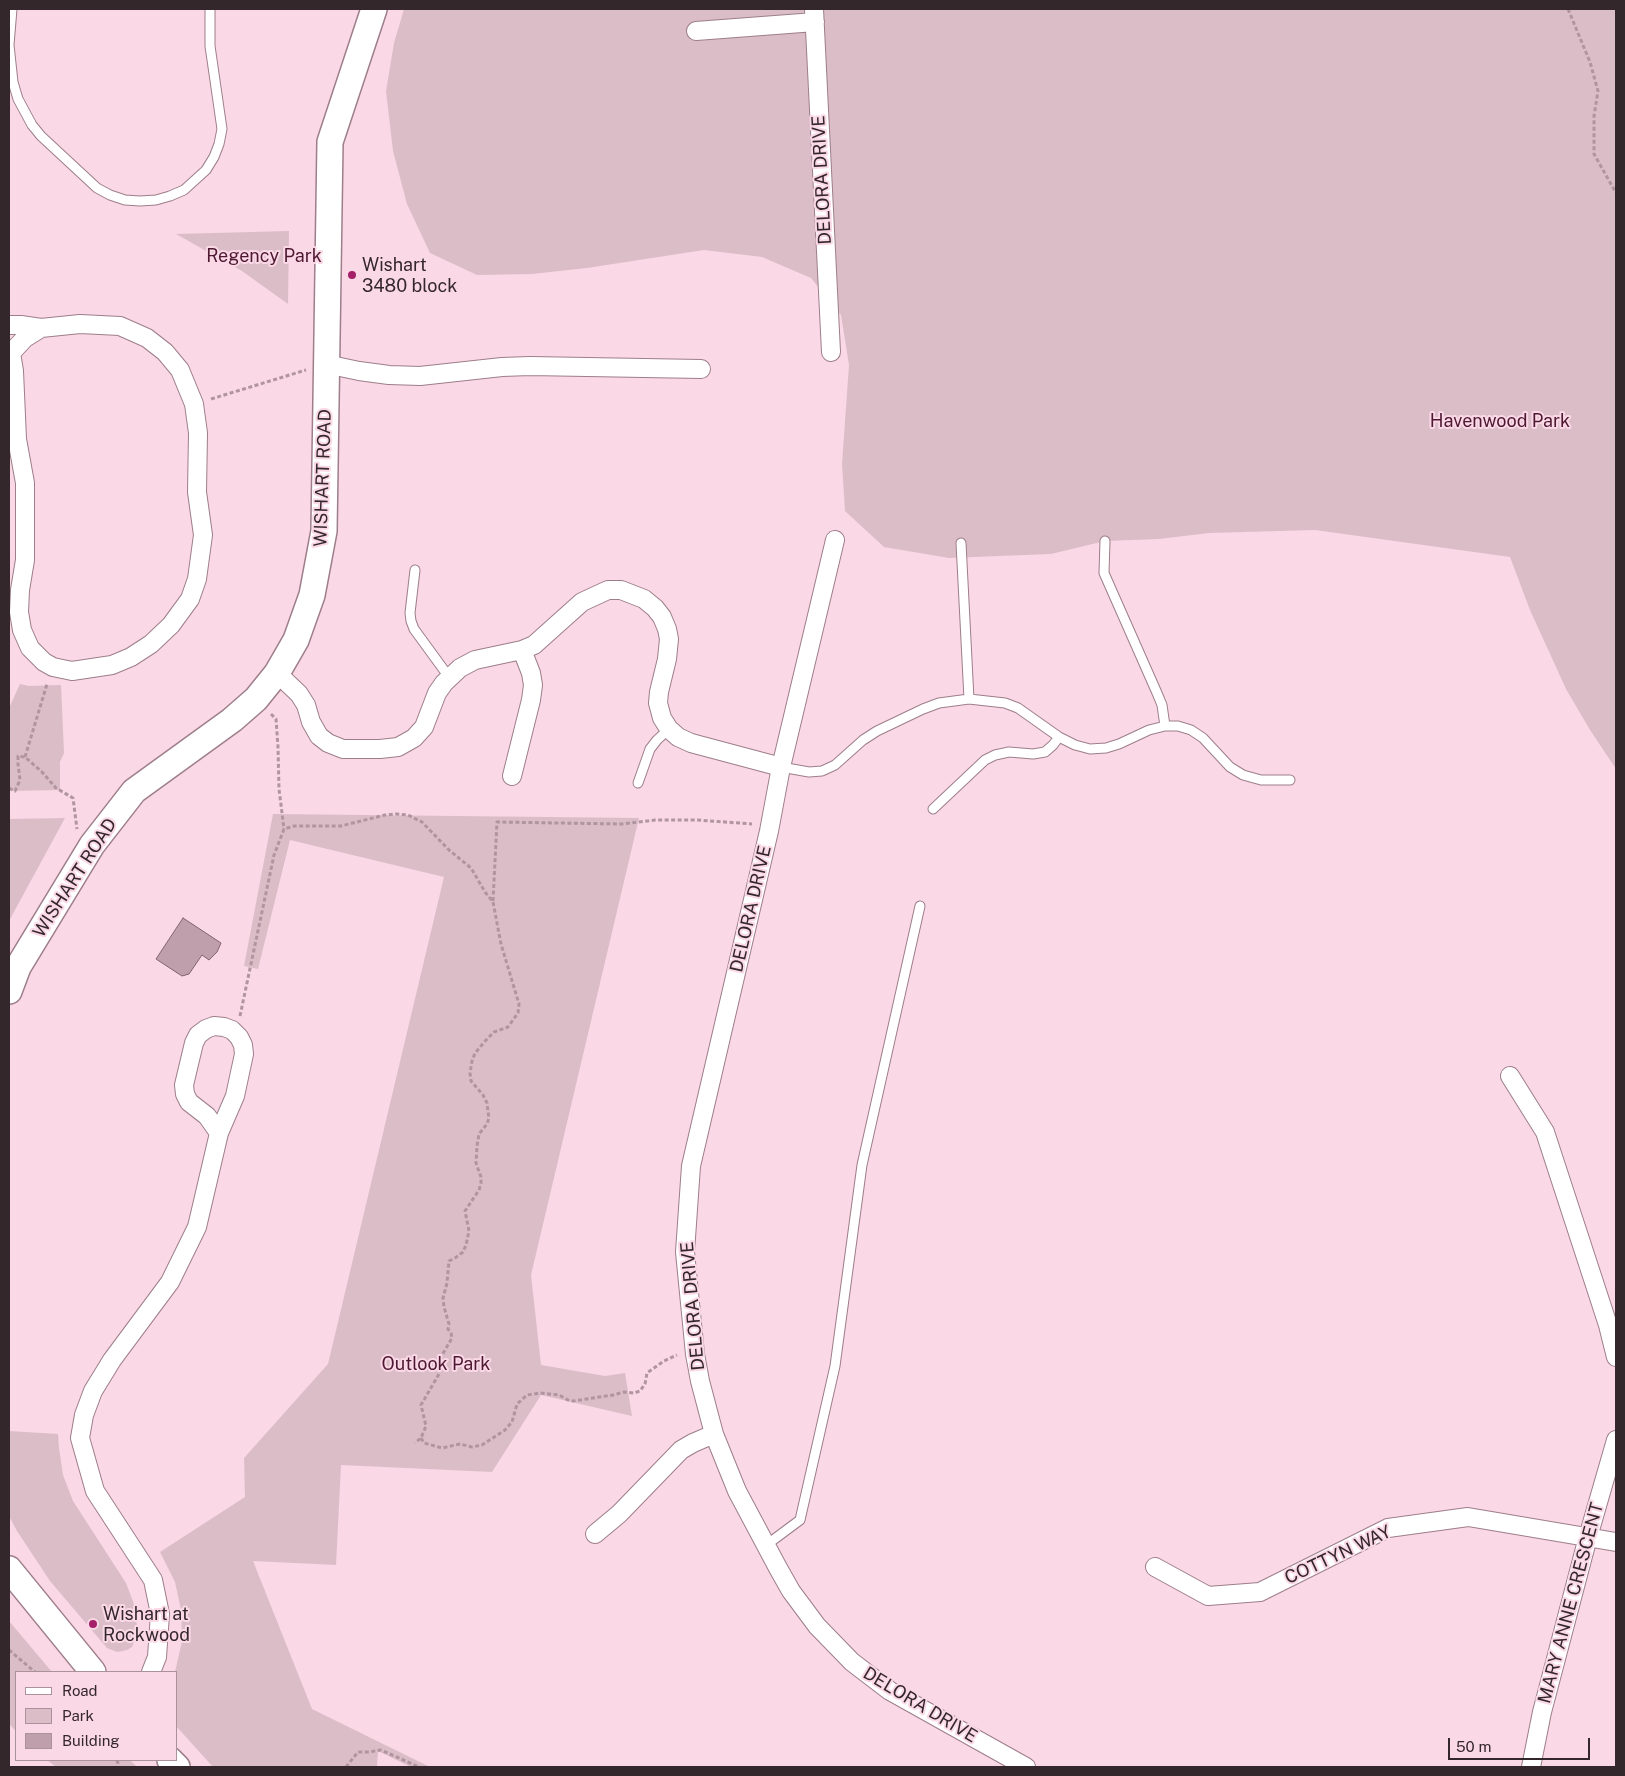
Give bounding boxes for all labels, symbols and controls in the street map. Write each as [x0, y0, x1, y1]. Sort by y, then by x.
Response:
street label: DELORA DRIVE [808, 115, 836, 245]
park label: Regency Park [206, 245, 322, 267]
place label: Wishart 3480 block [362, 254, 457, 296]
marker: Wishart 3480 block [346, 269, 358, 281]
street label: WISHART ROAD [310, 409, 336, 547]
park label: Havenwood Park [1430, 410, 1570, 432]
street label: WISHART ROAD [28, 814, 122, 942]
street label: DELORA DRIVE [726, 844, 776, 974]
street label: DELORA DRIVE [677, 1241, 709, 1371]
park label: Outlook Park [382, 1353, 490, 1375]
street label: MARY ANNE CRESCENT [1534, 1500, 1608, 1706]
street label: COTTYN WAY [1281, 1521, 1395, 1589]
place label: Wishart at Rockwood [103, 1603, 190, 1646]
marker: Wishart at Rockwood [87, 1618, 99, 1630]
street label: DELORA DRIVE [859, 1662, 981, 1748]
legend [15, 1671, 178, 1761]
text: Road [62, 1682, 98, 1699]
text: Park [62, 1707, 94, 1724]
scale bar [1450, 1728, 1592, 1760]
text: Building [62, 1732, 120, 1749]
text: 50 m [1456, 1738, 1491, 1755]

